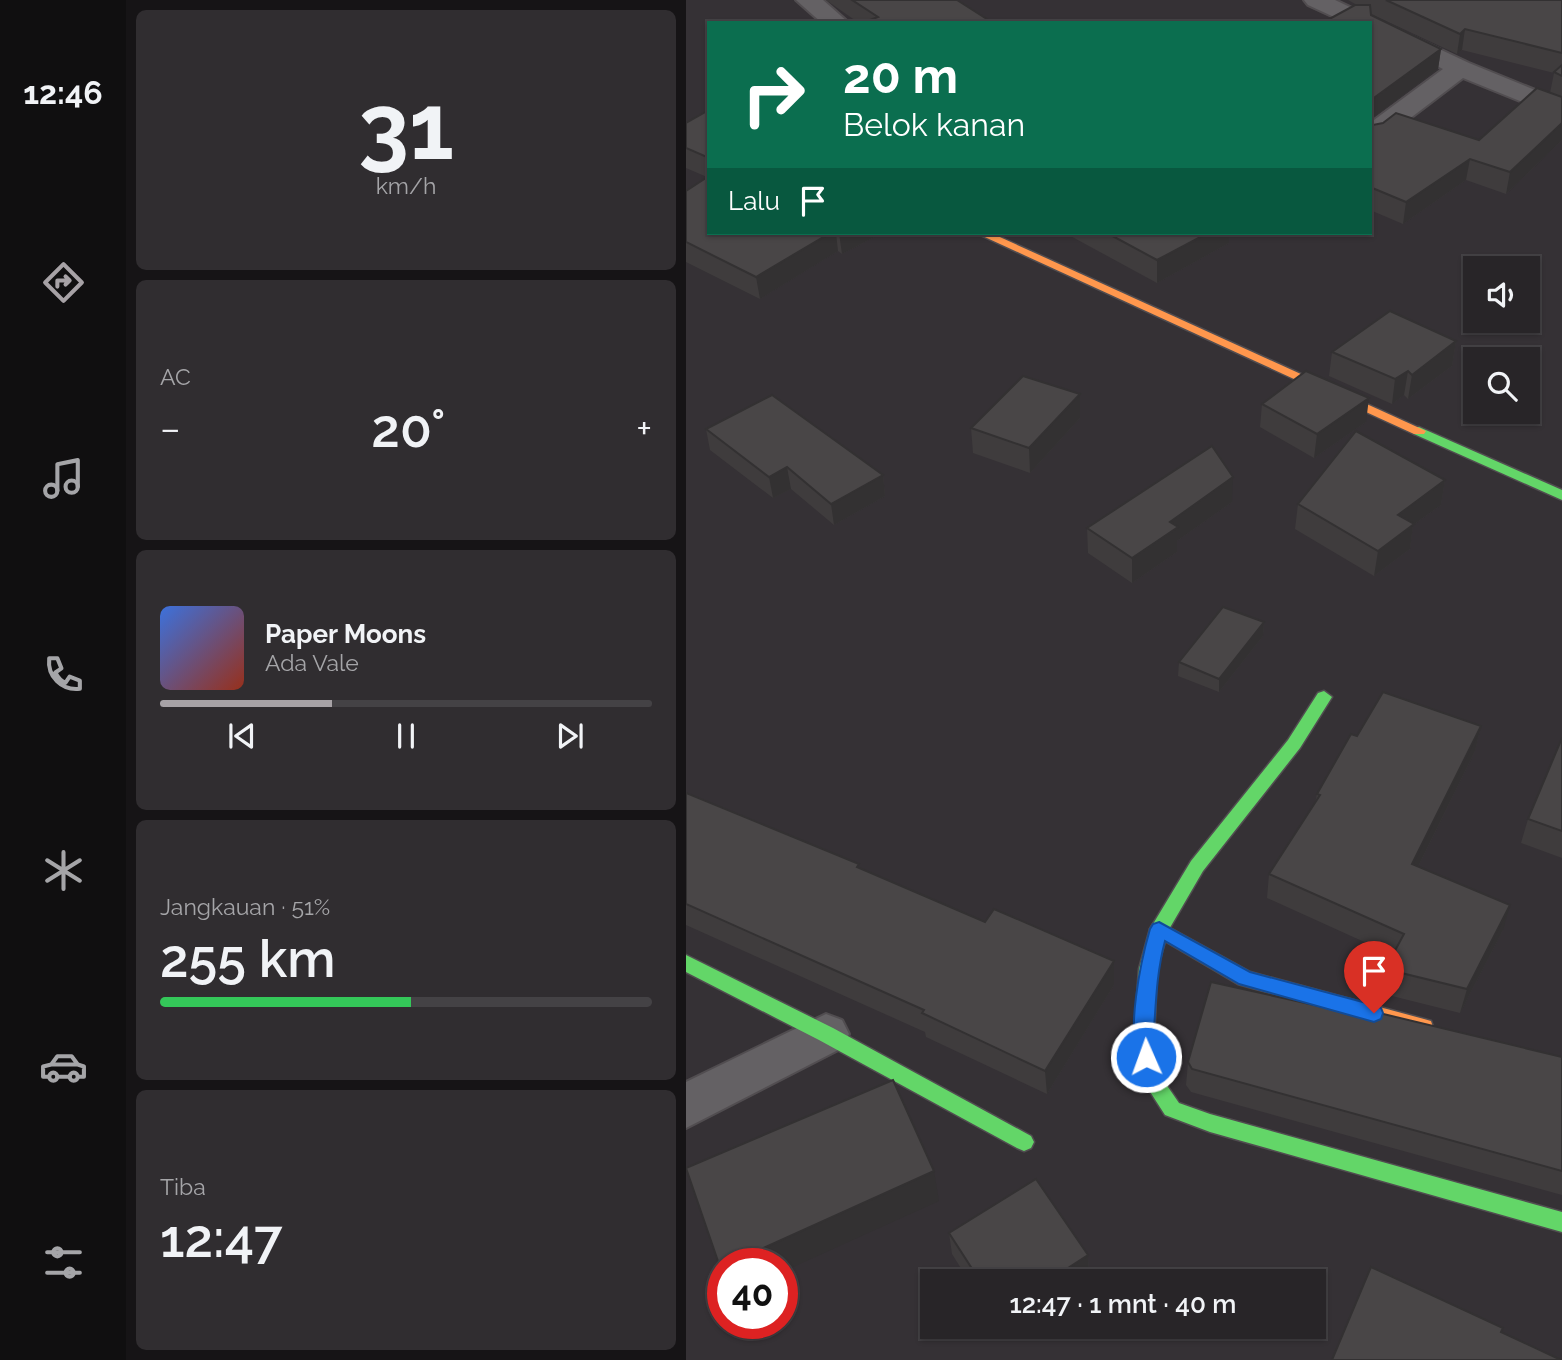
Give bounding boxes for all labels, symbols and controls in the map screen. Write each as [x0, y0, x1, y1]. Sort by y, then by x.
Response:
text: 20 m [843, 47, 958, 104]
icon: right [728, 49, 819, 140]
text: 31 [358, 73, 454, 180]
text: 12:46 [23, 74, 103, 111]
text: Belok kanan [843, 106, 1025, 143]
text: km/h [376, 172, 436, 199]
icon: arrive [794, 182, 832, 220]
text: Lalu [728, 186, 780, 216]
map controls [1463, 256, 1540, 424]
button: sound [1463, 256, 1540, 333]
icon: directions [39, 258, 88, 307]
button: search [1463, 347, 1540, 424]
text: AC [160, 363, 191, 390]
text: 20° [371, 398, 445, 459]
text: − [160, 406, 180, 451]
text: + [636, 406, 652, 451]
icon: music [39, 454, 88, 503]
text: Paper Moons [265, 619, 426, 649]
text: Ada Vale [265, 649, 359, 676]
icon: phone [39, 650, 88, 699]
icon: previous [223, 717, 261, 755]
icon: pause [387, 717, 425, 755]
icon: next [551, 717, 589, 755]
icon: climate [39, 846, 88, 895]
text: Jangkauan · 51% [160, 893, 330, 920]
text: 255 km [160, 928, 335, 989]
pin [1344, 941, 1404, 1013]
icon: arrive [1355, 952, 1393, 990]
position arrow [1109, 1020, 1183, 1094]
icon: car [39, 1042, 88, 1091]
text: Tiba [160, 1173, 206, 1200]
text: 12:47 [160, 1208, 282, 1269]
icon: filters [39, 1238, 88, 1287]
speed limit sign: 40 [707, 1248, 798, 1339]
text: 12:47 · 1 mnt · 40 m [1010, 1289, 1236, 1319]

